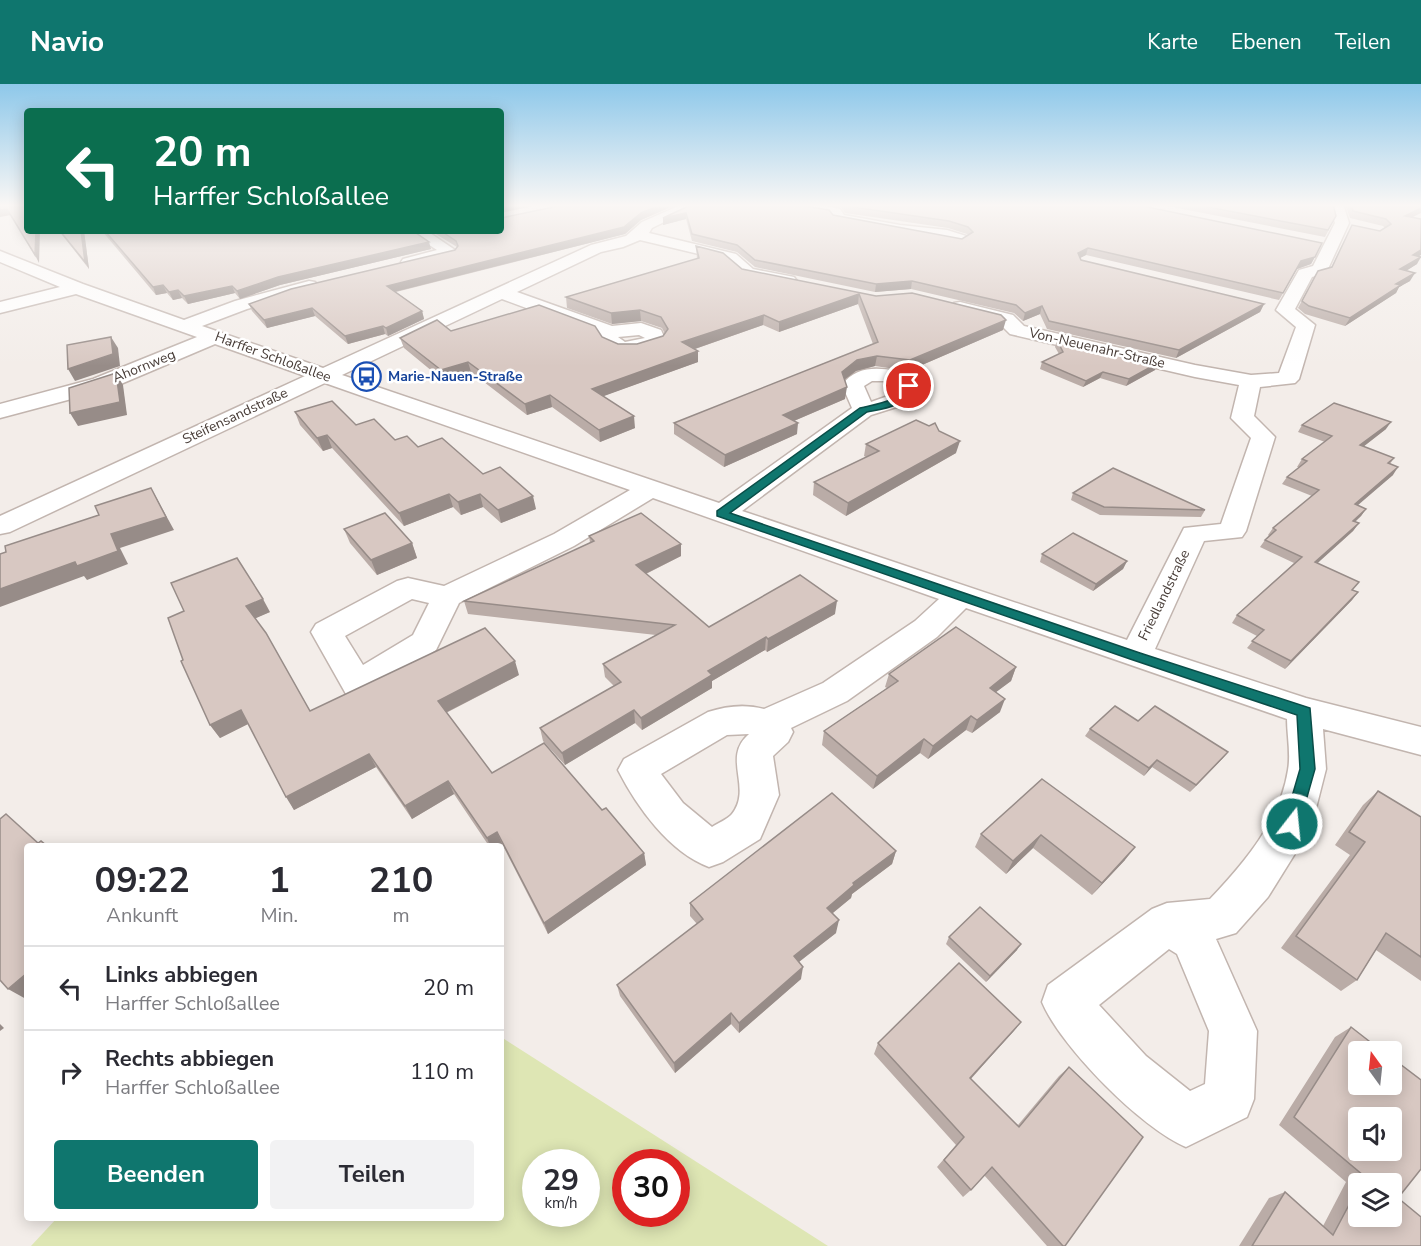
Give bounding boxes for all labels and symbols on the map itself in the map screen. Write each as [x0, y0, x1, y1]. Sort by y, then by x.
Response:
street label: Von-Neuenahr-Straße [1026, 323, 1167, 373]
street label: Harffer Schloßallee [212, 327, 334, 387]
street label: Ahornweg [110, 345, 178, 387]
bus stop icon: Marie-Nauen-Straße [351, 360, 383, 392]
pin [883, 360, 934, 411]
place label: Marie-Nauen-Straße [388, 367, 523, 386]
street label: Steifensandstraße [179, 383, 291, 449]
street label: Friedlandstraße [1134, 546, 1194, 644]
position arrow [1260, 792, 1324, 856]
north arrow [1348, 1041, 1402, 1095]
speed limit sign: 30 [612, 1149, 690, 1227]

